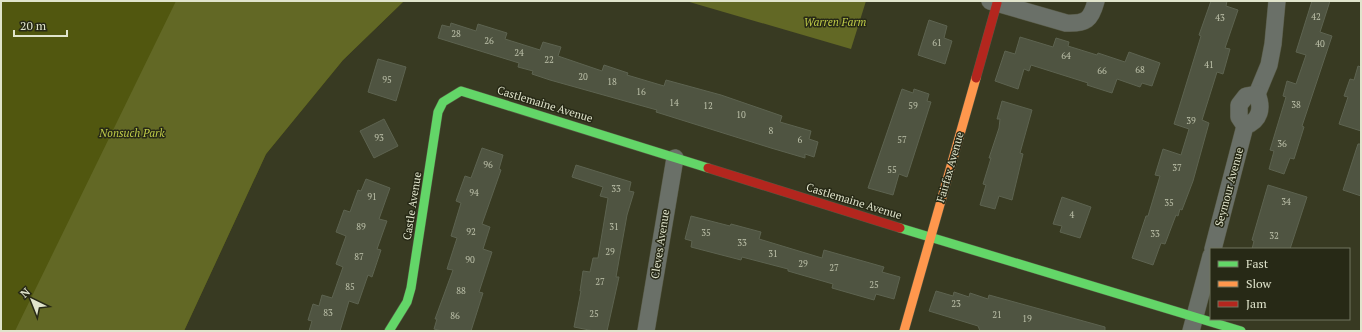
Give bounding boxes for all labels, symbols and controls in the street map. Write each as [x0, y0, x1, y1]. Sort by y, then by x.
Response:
house number: 42 [1311, 11, 1321, 23]
scale bar [14, 12, 67, 38]
house number: 43 [1215, 12, 1225, 24]
park label: Warren Farm [804, 15, 867, 29]
text: 20 m [20, 18, 47, 33]
house number: 28 [451, 28, 461, 40]
house number: 26 [484, 35, 494, 47]
house number: 61 [932, 37, 942, 49]
house number: 40 [1315, 38, 1325, 50]
house number: 24 [514, 47, 524, 59]
house number: 64 [1061, 50, 1071, 62]
house number: 22 [544, 54, 554, 66]
house number: 41 [1204, 59, 1214, 71]
house number: 68 [1135, 64, 1145, 76]
house number: 66 [1097, 65, 1107, 77]
house number: 20 [578, 71, 588, 83]
house number: 95 [382, 74, 392, 86]
house number: 18 [607, 76, 617, 88]
street label: Castlemaine Avenue [496, 83, 595, 125]
house number: 16 [636, 86, 646, 98]
house number: 14 [669, 97, 679, 109]
house number: 38 [1291, 99, 1301, 111]
house number: 12 [703, 100, 713, 112]
house number: 59 [908, 100, 918, 112]
house number: 10 [736, 109, 746, 121]
house number: 39 [1186, 115, 1196, 127]
house number: 8 [769, 125, 774, 137]
park label: Nonsuch Park [98, 126, 165, 140]
street label: Fairfax Avenue [933, 130, 967, 204]
house number: 93 [374, 132, 384, 144]
house number: 6 [798, 134, 803, 146]
house number: 57 [897, 134, 907, 146]
house number: 36 [1277, 138, 1287, 150]
street label: Seymour Avenue [1212, 145, 1246, 228]
house number: 96 [483, 159, 493, 171]
house number: 37 [1172, 162, 1182, 174]
house number: 55 [887, 164, 897, 176]
street label: Castle Avenue [400, 170, 424, 241]
street label: Castlemaine Avenue [805, 180, 904, 222]
house number: 33 [611, 183, 621, 195]
house number: 94 [469, 187, 479, 199]
house number: 91 [367, 191, 377, 203]
house number: 34 [1281, 196, 1291, 208]
house number: 35 [1164, 197, 1174, 209]
street label: Cleves Avenue [648, 208, 672, 280]
house number: 4 [1070, 209, 1075, 221]
house number: 89 [356, 221, 366, 233]
house number: 31 [609, 221, 619, 233]
house number: 92 [466, 226, 476, 238]
house number: 35 [701, 227, 711, 239]
house number: 33 [1150, 228, 1160, 240]
house number: 32 [1269, 230, 1279, 242]
house number: 33 [737, 237, 747, 249]
house number: 29 [605, 246, 615, 258]
house number: 31 [768, 248, 778, 260]
legend [1210, 248, 1350, 320]
house number: 87 [354, 251, 364, 263]
house number: 90 [465, 254, 475, 266]
text: Fast [1246, 256, 1269, 271]
house number: 29 [798, 258, 808, 270]
house number: 27 [829, 262, 839, 274]
house number: 27 [595, 276, 605, 288]
text: Slow [1246, 276, 1272, 291]
house number: 25 [869, 279, 879, 291]
north arrow [12, 280, 52, 320]
house number: 85 [345, 281, 355, 293]
text: N [17, 284, 33, 301]
house number: 88 [456, 285, 466, 297]
text: Jam [1246, 296, 1267, 311]
house number: 23 [951, 298, 961, 310]
house number: 83 [323, 307, 333, 319]
house number: 25 [589, 308, 599, 320]
house number: 21 [992, 309, 1002, 321]
house number: 86 [450, 310, 460, 322]
house number: 19 [1022, 313, 1032, 325]

